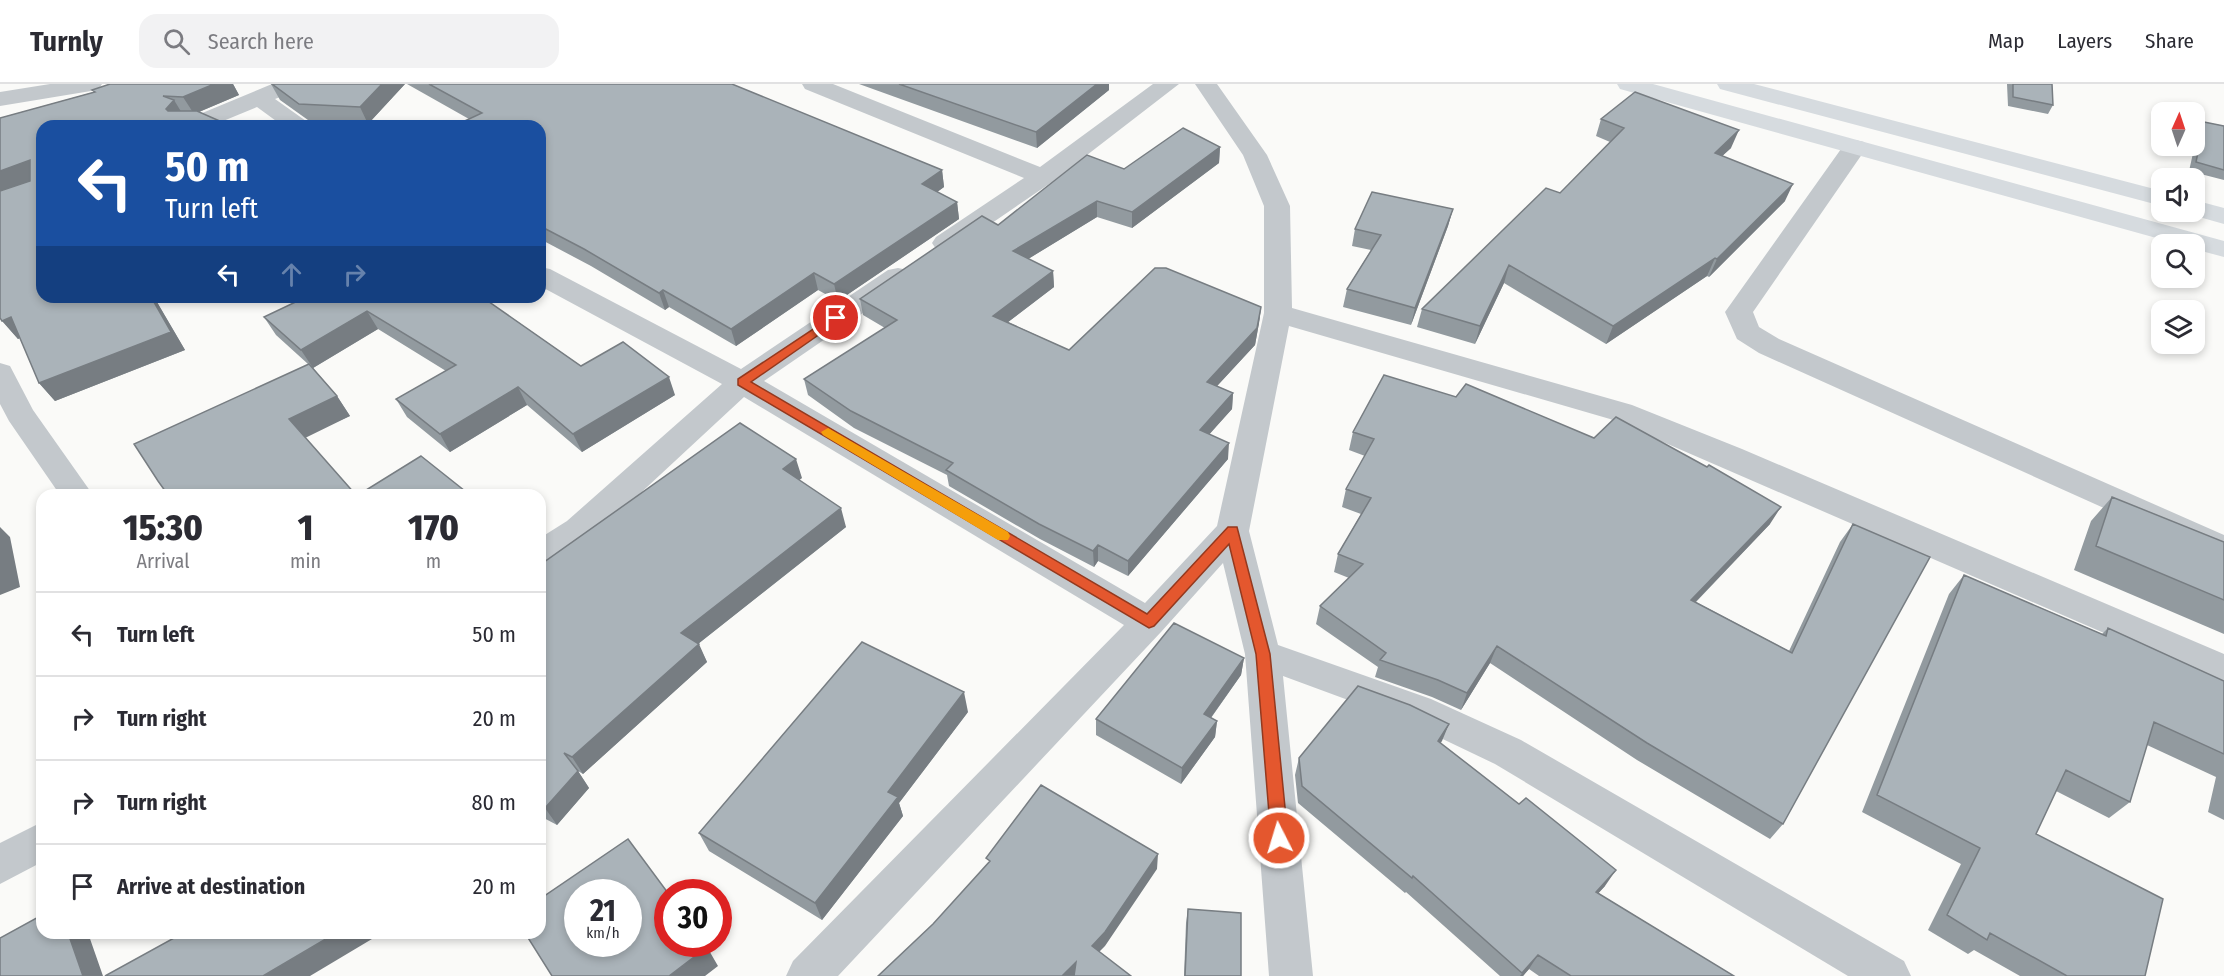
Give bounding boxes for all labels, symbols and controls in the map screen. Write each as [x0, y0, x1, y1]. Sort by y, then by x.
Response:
search box [139, 14, 559, 68]
text: Turnly [30, 25, 103, 58]
icon: search [160, 25, 193, 58]
text: Search here [208, 28, 314, 55]
text: Map [1988, 28, 2024, 54]
text: Layers [2057, 28, 2112, 54]
text: Share [2145, 28, 2194, 54]
north arrow [2151, 102, 2205, 156]
map controls [2151, 102, 2205, 354]
text: 50 m [165, 142, 249, 192]
icon: left [66, 144, 144, 222]
button: sound [2151, 168, 2205, 222]
text: Turn left [165, 193, 258, 225]
button: search [2151, 234, 2205, 288]
icon: left [212, 258, 245, 291]
icon: ahead [275, 258, 308, 291]
icon: right [338, 258, 371, 291]
pin [810, 292, 861, 343]
button: layers [2151, 300, 2205, 354]
icon: arrive [819, 301, 852, 334]
text: 15:30 [123, 506, 203, 550]
text: 1 [298, 506, 313, 550]
text: 170 [408, 506, 459, 550]
text: Arrival [136, 549, 190, 573]
text: min [290, 549, 321, 573]
text: m [426, 549, 441, 573]
icon: left [66, 618, 99, 651]
text: Turn left [117, 621, 195, 648]
text: 50 m [472, 621, 516, 648]
icon: right [66, 702, 99, 735]
text: Turn right [117, 705, 206, 732]
text: 20 m [473, 705, 516, 732]
icon: right [66, 786, 99, 819]
text: Turn right [117, 789, 206, 816]
text: 80 m [471, 789, 516, 816]
position arrow [1247, 806, 1311, 870]
icon: arrive [66, 870, 99, 903]
text: Arrive at destination [117, 873, 305, 900]
text: 20 m [473, 873, 516, 900]
speed limit sign: 30 [654, 879, 732, 957]
text: 21 [590, 893, 616, 929]
text: km/h [586, 924, 620, 942]

